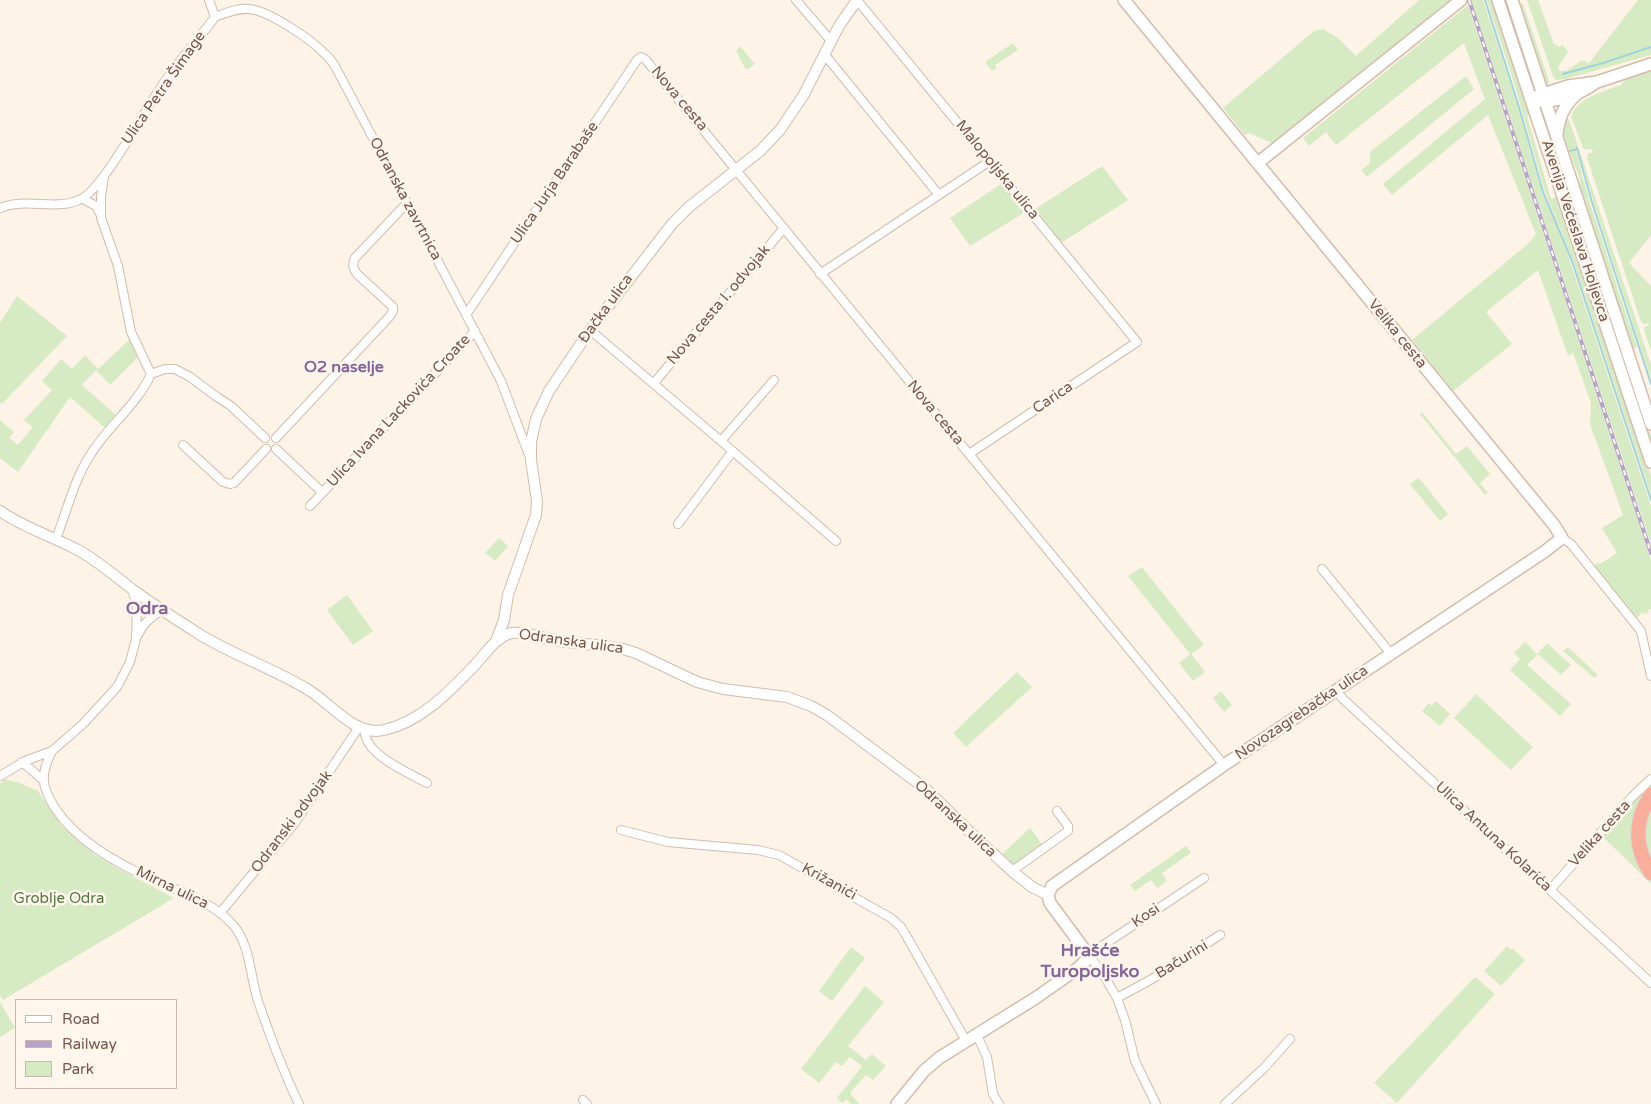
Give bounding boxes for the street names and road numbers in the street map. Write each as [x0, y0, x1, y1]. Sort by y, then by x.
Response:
street label: Ulica Petra Šimage [118, 28, 210, 148]
street label: Nova cesta [647, 63, 711, 135]
street label: Malopoljska ulica [951, 117, 1043, 223]
street label: Ulica Jurja Barabaše [507, 118, 603, 248]
street label: Odranska zavrtnica [365, 134, 445, 264]
street label: Avenija Većeslava Holjevca [1537, 138, 1613, 324]
street label: Nova cesta I. odvojak [664, 241, 774, 369]
street label: Đačka ulica [575, 271, 637, 347]
street label: Velika cesta [1364, 296, 1430, 372]
street label: Ulica Ivana Lackovića Croate [323, 331, 475, 491]
street label: Nova cesta [903, 377, 967, 449]
street label: Carica [1029, 378, 1077, 418]
street label: Odranska ulica [518, 626, 624, 658]
street label: Novozagrebačka ulica [1232, 662, 1372, 764]
street label: Odranski odvojak [248, 767, 336, 877]
street label: Odranska ulica [910, 777, 1000, 861]
street label: Ulica Antuna Kolarića [1431, 778, 1555, 896]
street label: Velika cesta [1565, 797, 1635, 871]
street label: Križanići [798, 860, 860, 904]
street label: Mirna ulica [133, 863, 211, 913]
street label: Kosi [1128, 900, 1164, 932]
street label: Bačurini [1153, 937, 1211, 983]

